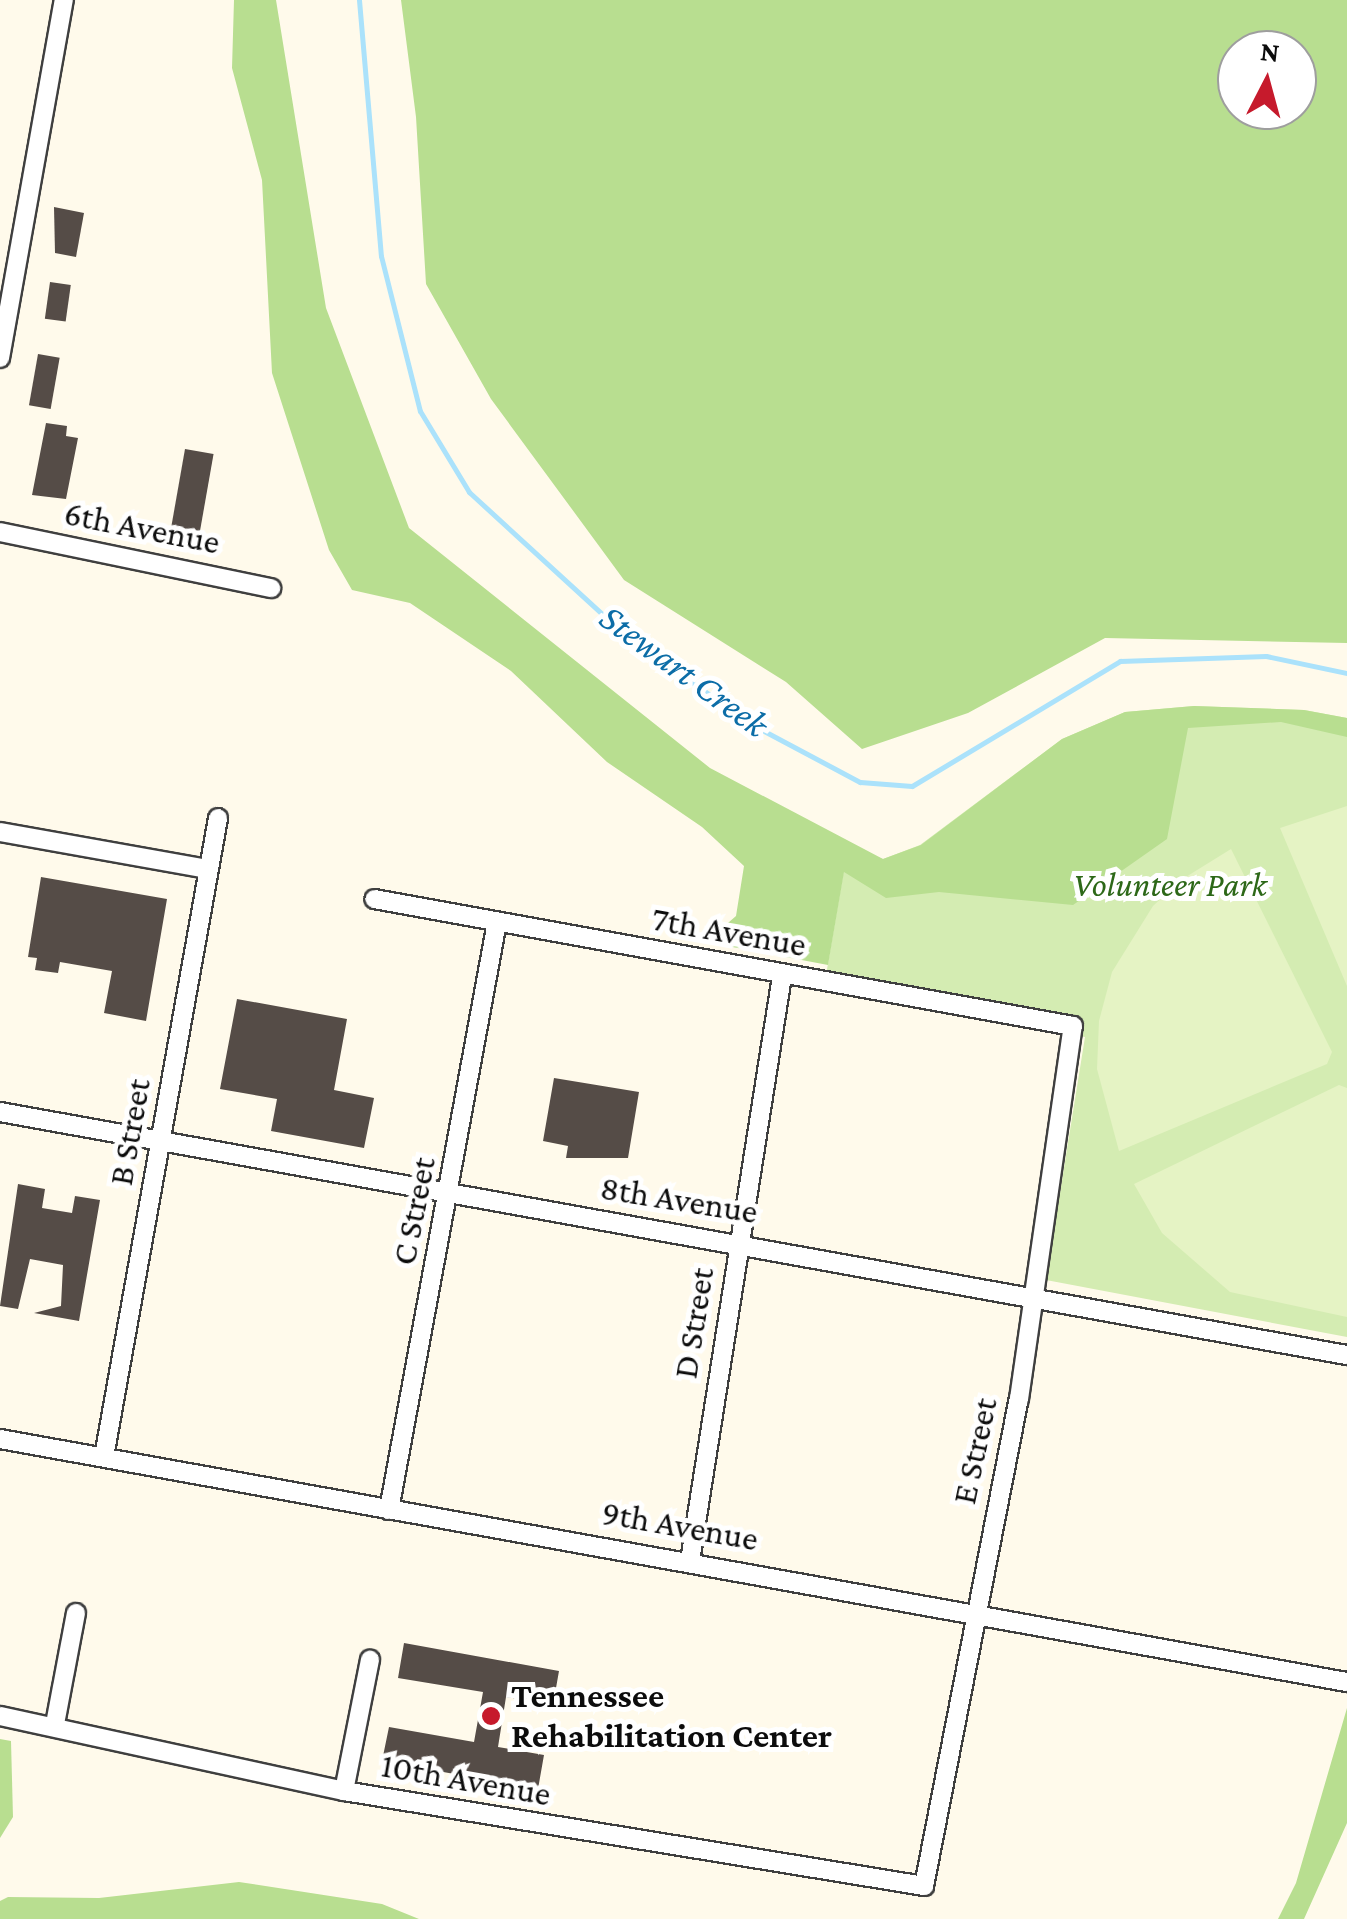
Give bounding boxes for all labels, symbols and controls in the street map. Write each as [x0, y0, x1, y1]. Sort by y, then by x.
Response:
north arrow [1217, 30, 1317, 130]
text: N [1259, 35, 1281, 68]
street label: 6th Avenue [61, 492, 223, 564]
water label: Stewart Creek [591, 595, 777, 747]
park label: Volunteer Park [1073, 864, 1267, 906]
street label: 7th Avenue [649, 898, 809, 966]
street label: B Street [100, 1075, 160, 1189]
street label: C Street [383, 1153, 445, 1269]
street label: 8th Avenue [597, 1167, 761, 1233]
street label: D Street [665, 1264, 723, 1382]
street label: E Street [943, 1394, 1007, 1508]
street label: 9th Avenue [599, 1492, 761, 1560]
place label: Tennessee Rehabilitation Center [511, 1675, 832, 1757]
marker: Tennessee Rehabilitation Center [480, 1705, 502, 1727]
street label: 10th Avenue [378, 1744, 554, 1816]

